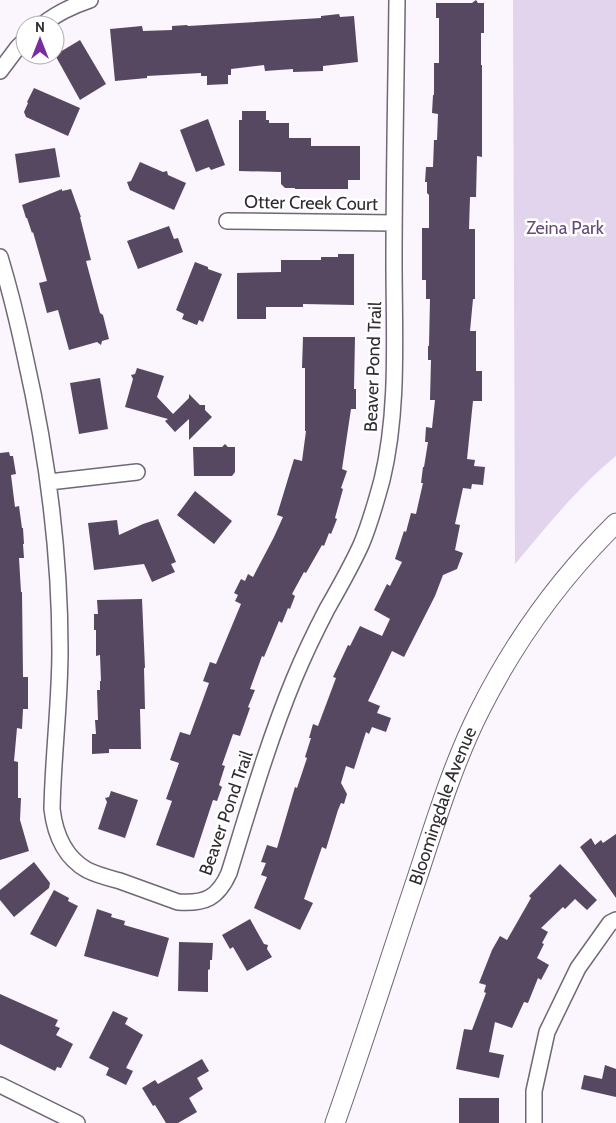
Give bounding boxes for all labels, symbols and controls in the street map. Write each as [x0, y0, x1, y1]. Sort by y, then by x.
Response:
north arrow [15, 15, 65, 65]
text: N [35, 18, 45, 36]
street label: Otter Creek Court [244, 191, 378, 215]
park label: Zeina Park [526, 217, 605, 239]
street label: Beaver Pond Trail [360, 301, 386, 432]
street label: Bloomingdale Avenue [404, 723, 481, 888]
street label: Beaver Pond Trail [194, 747, 258, 878]

